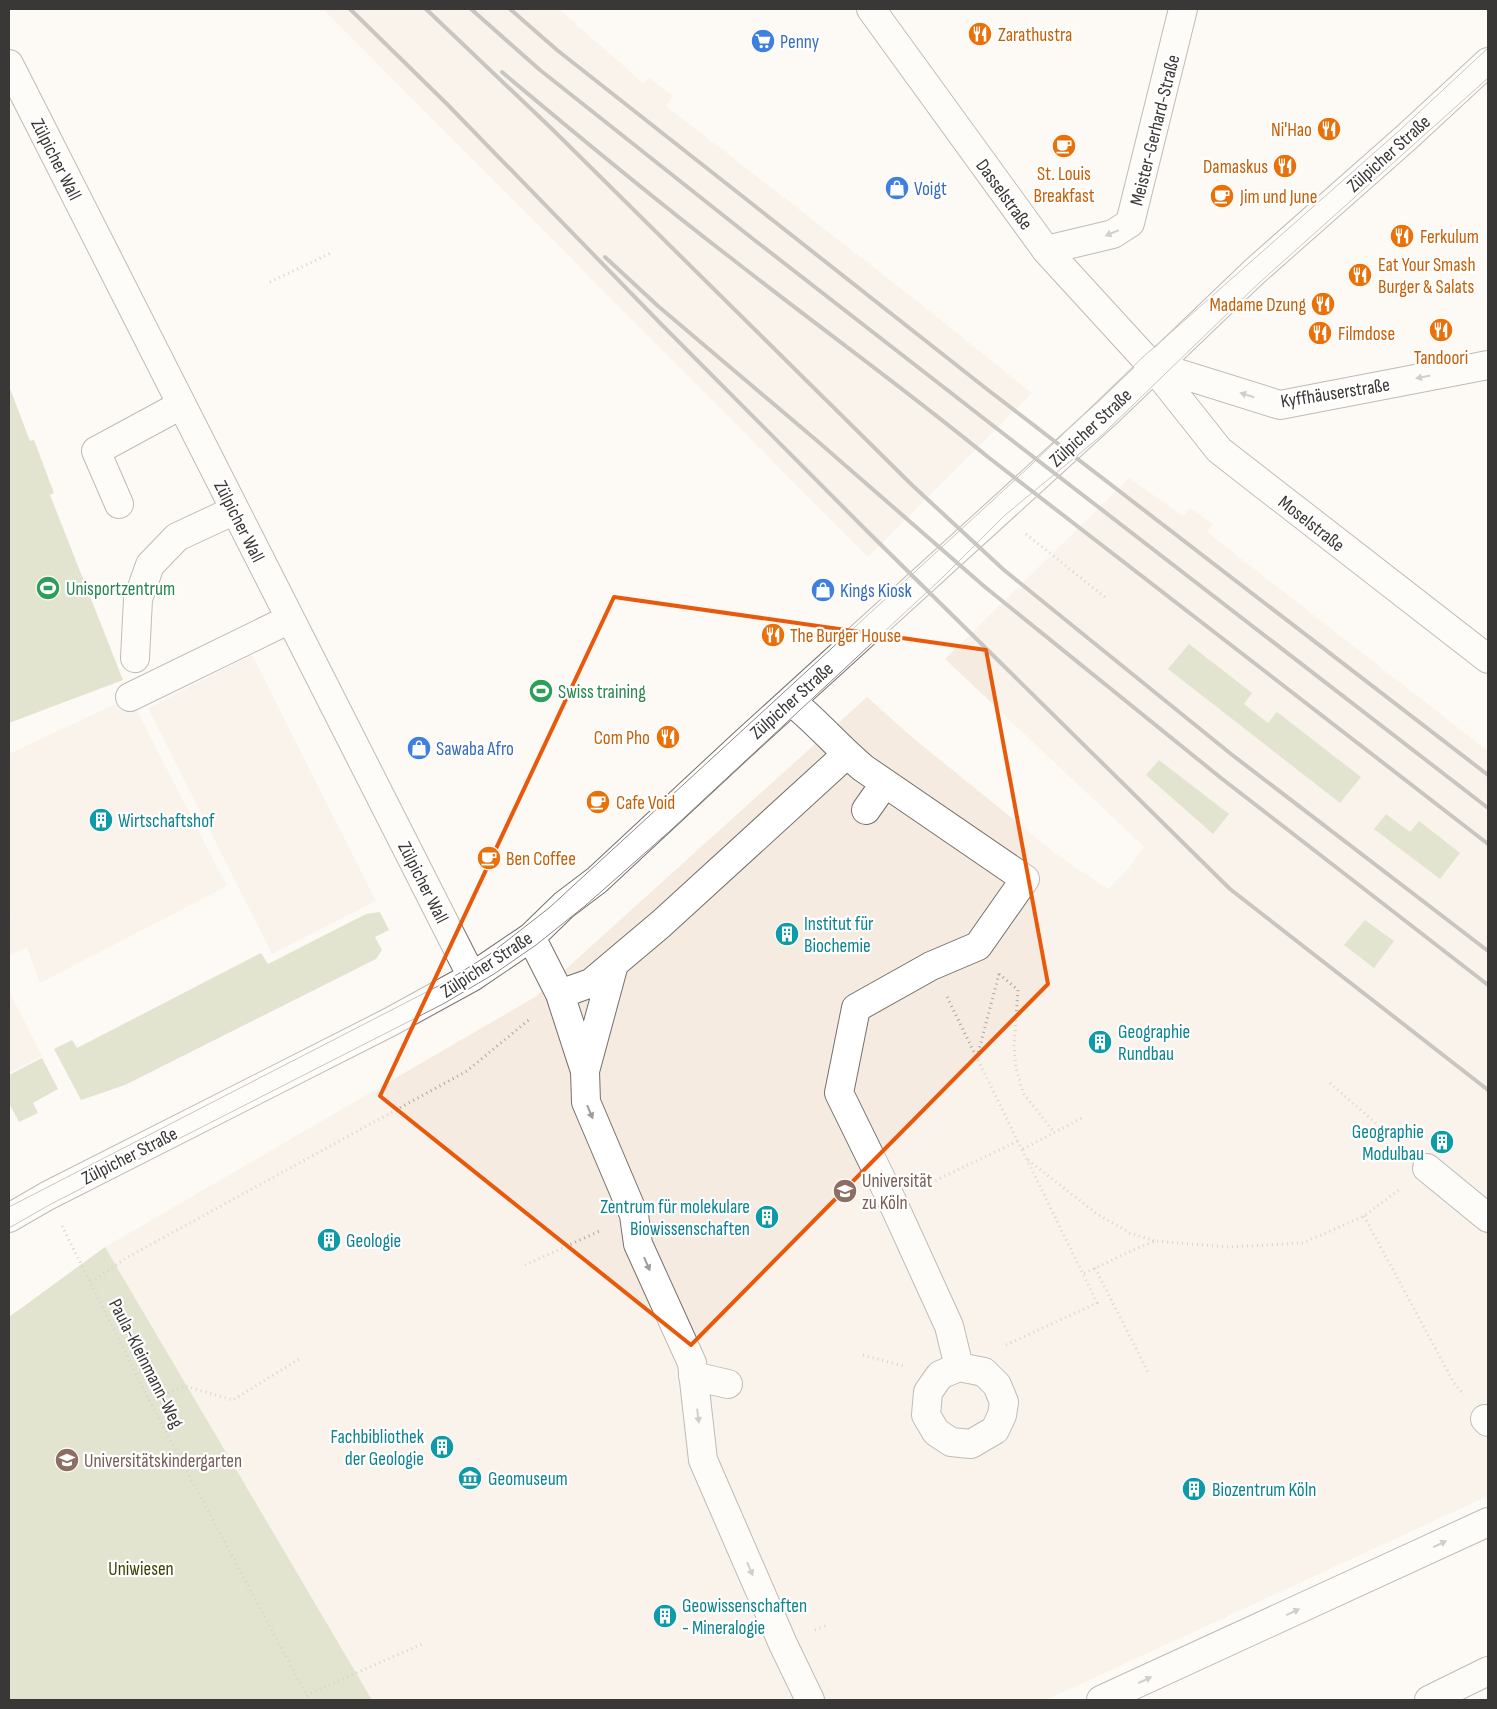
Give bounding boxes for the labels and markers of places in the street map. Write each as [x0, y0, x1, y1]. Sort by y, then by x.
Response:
restaurant icon: Zarathustra [967, 21, 993, 47]
place label: Zarathustra [998, 24, 1072, 47]
supermarket icon: Penny [750, 28, 776, 54]
place label: Penny [780, 31, 820, 54]
restaurant icon: Ni'Hao [1316, 116, 1342, 142]
place label: Ni'Hao [1271, 119, 1312, 142]
cafe icon: St. Louis Breakfast [1051, 133, 1077, 159]
restaurant icon: Damaskus [1272, 153, 1298, 179]
place label: Damaskus [1203, 156, 1268, 179]
place label: St. Louis Breakfast [1033, 163, 1095, 208]
shop icon: Voigt [884, 175, 910, 201]
place label: Voigt [914, 178, 947, 201]
cafe icon: Jim und June [1209, 183, 1235, 209]
place label: Jim und June [1239, 186, 1317, 209]
restaurant icon: Ferkulum [1389, 223, 1415, 249]
place label: Ferkulum [1420, 226, 1479, 249]
place label: Eat Your Smash Burger & Salats [1378, 254, 1476, 299]
restaurant icon: Eat Your Smash Burger & Salats [1347, 262, 1373, 288]
restaurant icon: Madame Dzung [1310, 291, 1336, 317]
place label: Madame Dzung [1210, 294, 1306, 317]
restaurant icon: Tandoori [1428, 317, 1454, 343]
restaurant icon: Filmdose [1307, 320, 1333, 346]
place label: Filmdose [1338, 323, 1395, 346]
place label: Tandoori [1414, 347, 1468, 370]
sports icon: Unisportzentrum [35, 575, 61, 601]
shop icon: Kings Kiosk [810, 577, 836, 603]
place label: Unisportzentrum [66, 578, 175, 601]
place label: Kings Kiosk [840, 580, 913, 603]
restaurant icon: The Burger House [760, 622, 786, 648]
place label: The Burger House [790, 625, 901, 648]
sports icon: Swiss training [528, 678, 554, 704]
place label: Swiss training [558, 681, 646, 704]
restaurant icon: Com Pho [655, 724, 681, 750]
place label: Com Pho [594, 727, 650, 750]
shop icon: Sawaba Afro [406, 735, 432, 761]
place label: Sawaba Afro [436, 738, 514, 761]
cafe icon: Cafe Void [585, 789, 611, 815]
place label: Cafe Void [616, 792, 675, 815]
building icon: Wirtschaftshof [88, 807, 114, 833]
place label: Wirtschaftshof [118, 810, 215, 833]
cafe icon: Ben Coffee [476, 845, 502, 871]
place label: Ben Coffee [506, 848, 576, 871]
place label: Institut für Biochemie [804, 913, 874, 958]
building icon: Institut für Biochemie [774, 921, 800, 947]
place label: Geographie Rundbau [1118, 1021, 1190, 1066]
building icon: Geographie Rundbau [1087, 1029, 1113, 1055]
place label: Geographie Modulbau [1352, 1121, 1424, 1166]
building icon: Geographie Modulbau [1429, 1129, 1455, 1155]
place label: Universität zu Köln [862, 1170, 932, 1215]
school or university icon: Universität zu Köln [832, 1178, 858, 1204]
place label: Zentrum für molekulare Biowissenschaften [600, 1196, 750, 1241]
building icon: Zentrum für molekulare Biowissenschaften [754, 1204, 780, 1230]
building icon: Geologie [316, 1227, 342, 1253]
place label: Geologie [346, 1230, 401, 1253]
place label: Fachbibliothek der Geologie [331, 1426, 425, 1471]
building icon: Fachbibliothek der Geologie [429, 1434, 455, 1460]
school or university icon: Universitätskindergarten [54, 1447, 80, 1473]
place label: Universitätskindergarten [84, 1450, 242, 1473]
museum icon: Geomuseum [457, 1465, 483, 1491]
place label: Geomuseum [488, 1468, 568, 1491]
building icon: Biozentrum Köln [1181, 1476, 1207, 1502]
place label: Biozentrum Köln [1212, 1479, 1316, 1502]
place label: Geowissenschaften - Mineralogie [682, 1595, 807, 1640]
building icon: Geowissenschaften - Mineralogie [652, 1603, 678, 1629]

